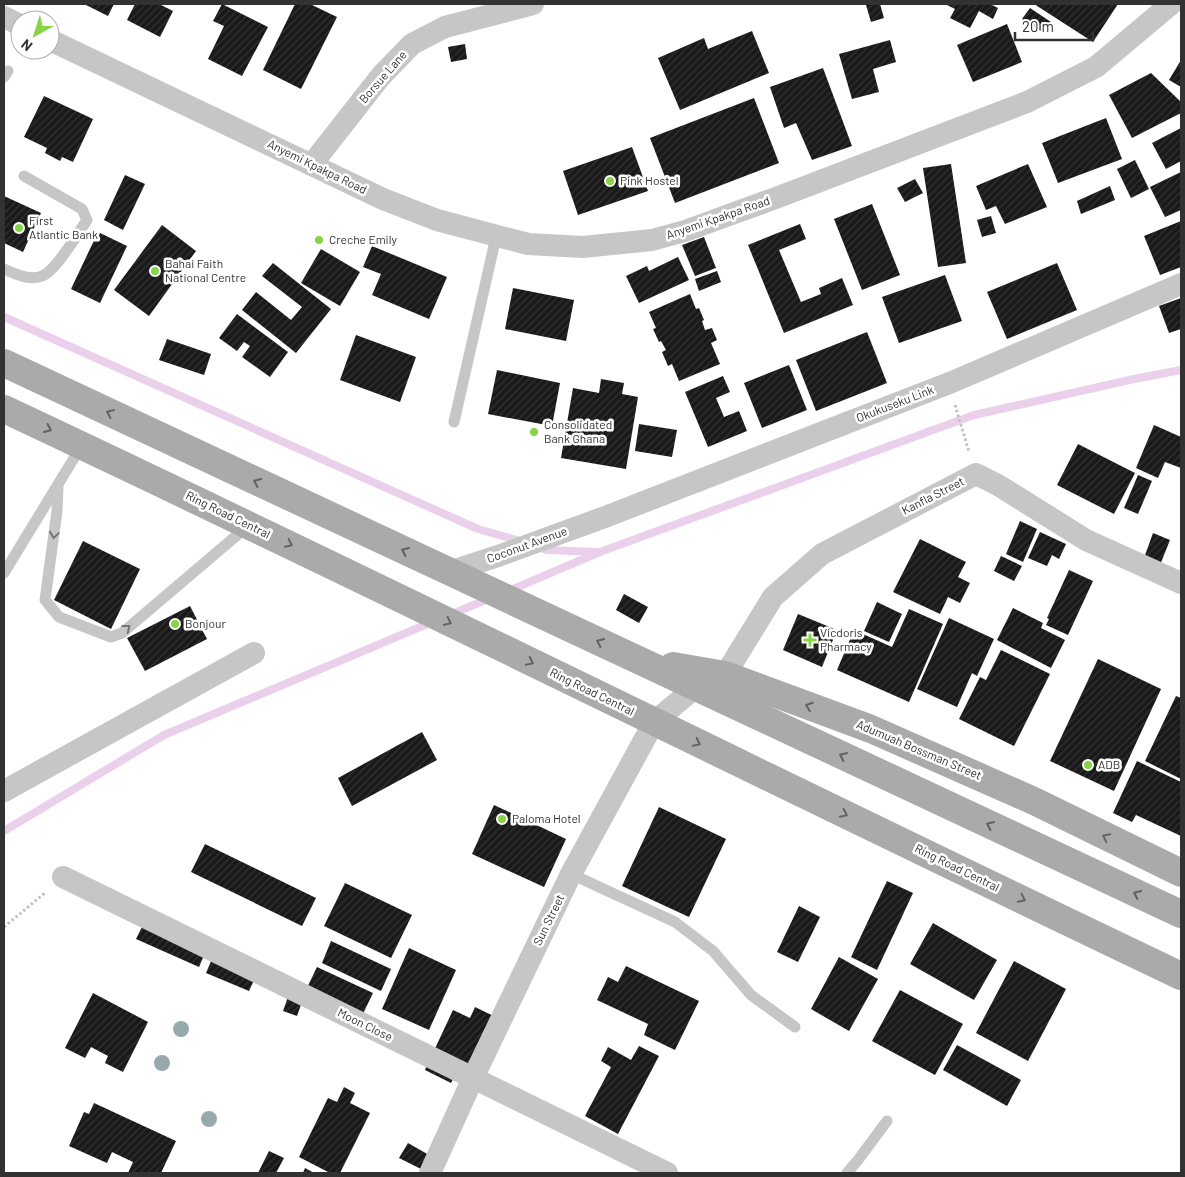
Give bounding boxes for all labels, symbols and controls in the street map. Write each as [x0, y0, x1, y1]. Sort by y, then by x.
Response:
north arrow [10, 10, 60, 60]
scale bar [1015, 10, 1092, 42]
text: 20 m [1022, 17, 1054, 35]
text: N [18, 36, 35, 55]
street label: Borsue Lane [356, 47, 409, 106]
street label: Anyemi Kpakpa Road [266, 136, 369, 196]
place label: Pink Hostel [620, 173, 679, 187]
marker: Pink Hostel [604, 175, 616, 187]
street label: Anyemi Kpakpa Road [664, 193, 771, 241]
place label: First Atlantic Bank [29, 213, 98, 241]
marker: First Atlantic Bank [13, 222, 25, 234]
place label: Creche Emily [329, 232, 397, 246]
marker: Creche Emily [313, 234, 325, 246]
place label: Bahai Faith National Centre [165, 256, 246, 284]
marker: Bahai Faith National Centre [149, 265, 161, 277]
street label: Okukuseku Link [854, 382, 935, 424]
one-way arrow [107, 409, 116, 419]
place label: Consolidated Bank Ghana [544, 417, 612, 445]
one-way arrow [43, 423, 52, 434]
marker: Consolidated Bank Ghana [528, 426, 540, 438]
street label: Kanfla Street [899, 473, 966, 517]
one-way arrow [254, 478, 263, 488]
street label: Ring Road Central [184, 488, 273, 541]
street label: Coconut Avenue [485, 523, 569, 565]
one-way arrow [49, 531, 60, 539]
one-way arrow [284, 538, 293, 548]
one-way arrow [401, 547, 410, 557]
place label: Bonjour [185, 616, 226, 630]
one-way arrow [443, 616, 452, 626]
marker: Bonjour [169, 618, 181, 630]
one-way arrow [121, 625, 131, 634]
place label: Vicdoris Pharmacy [820, 625, 872, 653]
marker: Vicdoris Pharmacy [804, 634, 816, 646]
one-way arrow [596, 637, 605, 648]
one-way arrow [525, 656, 534, 667]
street label: Ring Road Central [548, 665, 637, 718]
one-way arrow [805, 702, 814, 712]
street label: Adumuah Bossman Street [855, 716, 984, 782]
one-way arrow [692, 737, 701, 747]
one-way arrow [839, 752, 848, 762]
place label: ADB [1098, 757, 1120, 771]
marker: ADB [1082, 759, 1094, 771]
one-way arrow [839, 807, 848, 818]
place label: Paloma Hotel [512, 811, 581, 825]
marker: Paloma Hotel [496, 813, 508, 825]
one-way arrow [986, 821, 995, 831]
one-way arrow [1102, 832, 1111, 843]
street label: Ring Road Central [913, 841, 1002, 894]
one-way arrow [1133, 889, 1142, 900]
street label: Sun Street [530, 892, 566, 947]
one-way arrow [1017, 893, 1026, 904]
street label: Moon Close [336, 1005, 395, 1043]

